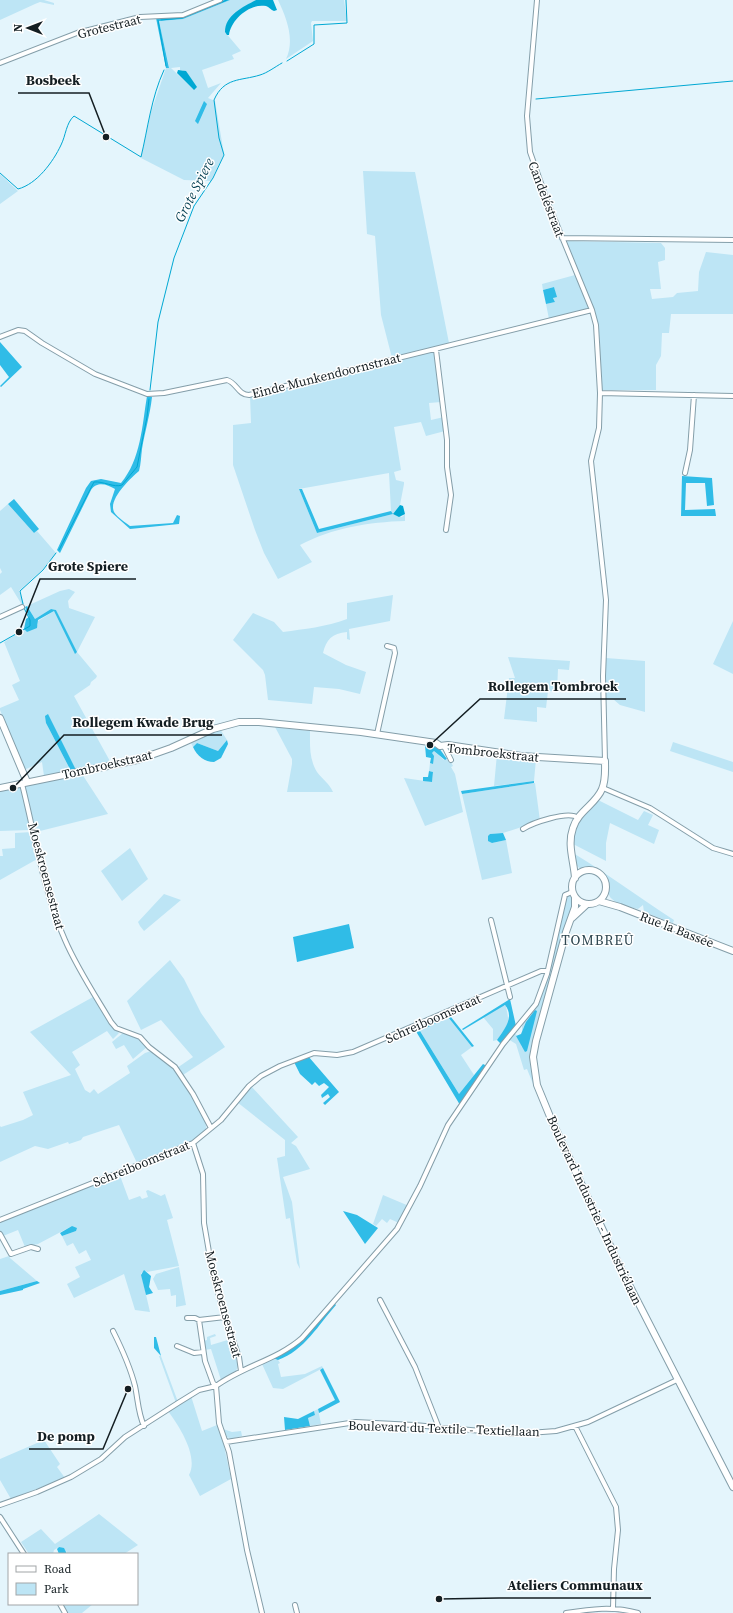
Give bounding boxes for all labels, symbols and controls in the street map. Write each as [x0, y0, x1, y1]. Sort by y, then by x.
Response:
north arrow [8, 8, 48, 48]
street label: Grotestraat [76, 10, 143, 43]
text: N [11, 24, 26, 32]
callout: Bosbeek [18, 67, 89, 93]
text: Bosbeek [26, 70, 81, 90]
water label: Grote Spiere [169, 154, 219, 226]
street label: Candeléstraat [524, 159, 569, 240]
street label: Einde Munkendoornstraat [250, 349, 403, 402]
callout: Grote Spiere [40, 553, 136, 579]
text: Grote Spiere [48, 556, 128, 576]
callout: Rollegem Tombroek [480, 673, 626, 699]
text: Rollegem Tombroek [488, 676, 619, 696]
callout: Rollegem Kwade Brug [64, 709, 222, 735]
text: Rollegem Kwade Brug [72, 712, 214, 732]
street label: Tombroekstraat [446, 739, 540, 766]
street label: Tombroekstraat [60, 746, 155, 783]
street label: Moeskroensestraat [24, 821, 69, 932]
street label: Rue la Bassée [637, 908, 717, 952]
district label: TOMBREÛ [561, 930, 635, 950]
street label: Schreiboomstraat [383, 989, 484, 1047]
street label: Boulevard Industriel - Industriélaan [543, 1113, 646, 1308]
street label: Schreiboomstraat [90, 1136, 193, 1191]
street label: Moeskroensestraat [201, 1249, 246, 1360]
street label: Boulevard du Textile - Textiellaan [348, 1417, 540, 1440]
callout: De pomp [29, 1423, 103, 1449]
text: De pomp [37, 1426, 95, 1446]
legend [8, 1553, 138, 1605]
text: Road [44, 1561, 71, 1577]
callout: Ateliers Communaux [499, 1572, 651, 1598]
text: Ateliers Communaux [507, 1575, 643, 1595]
text: Park [44, 1581, 69, 1597]

